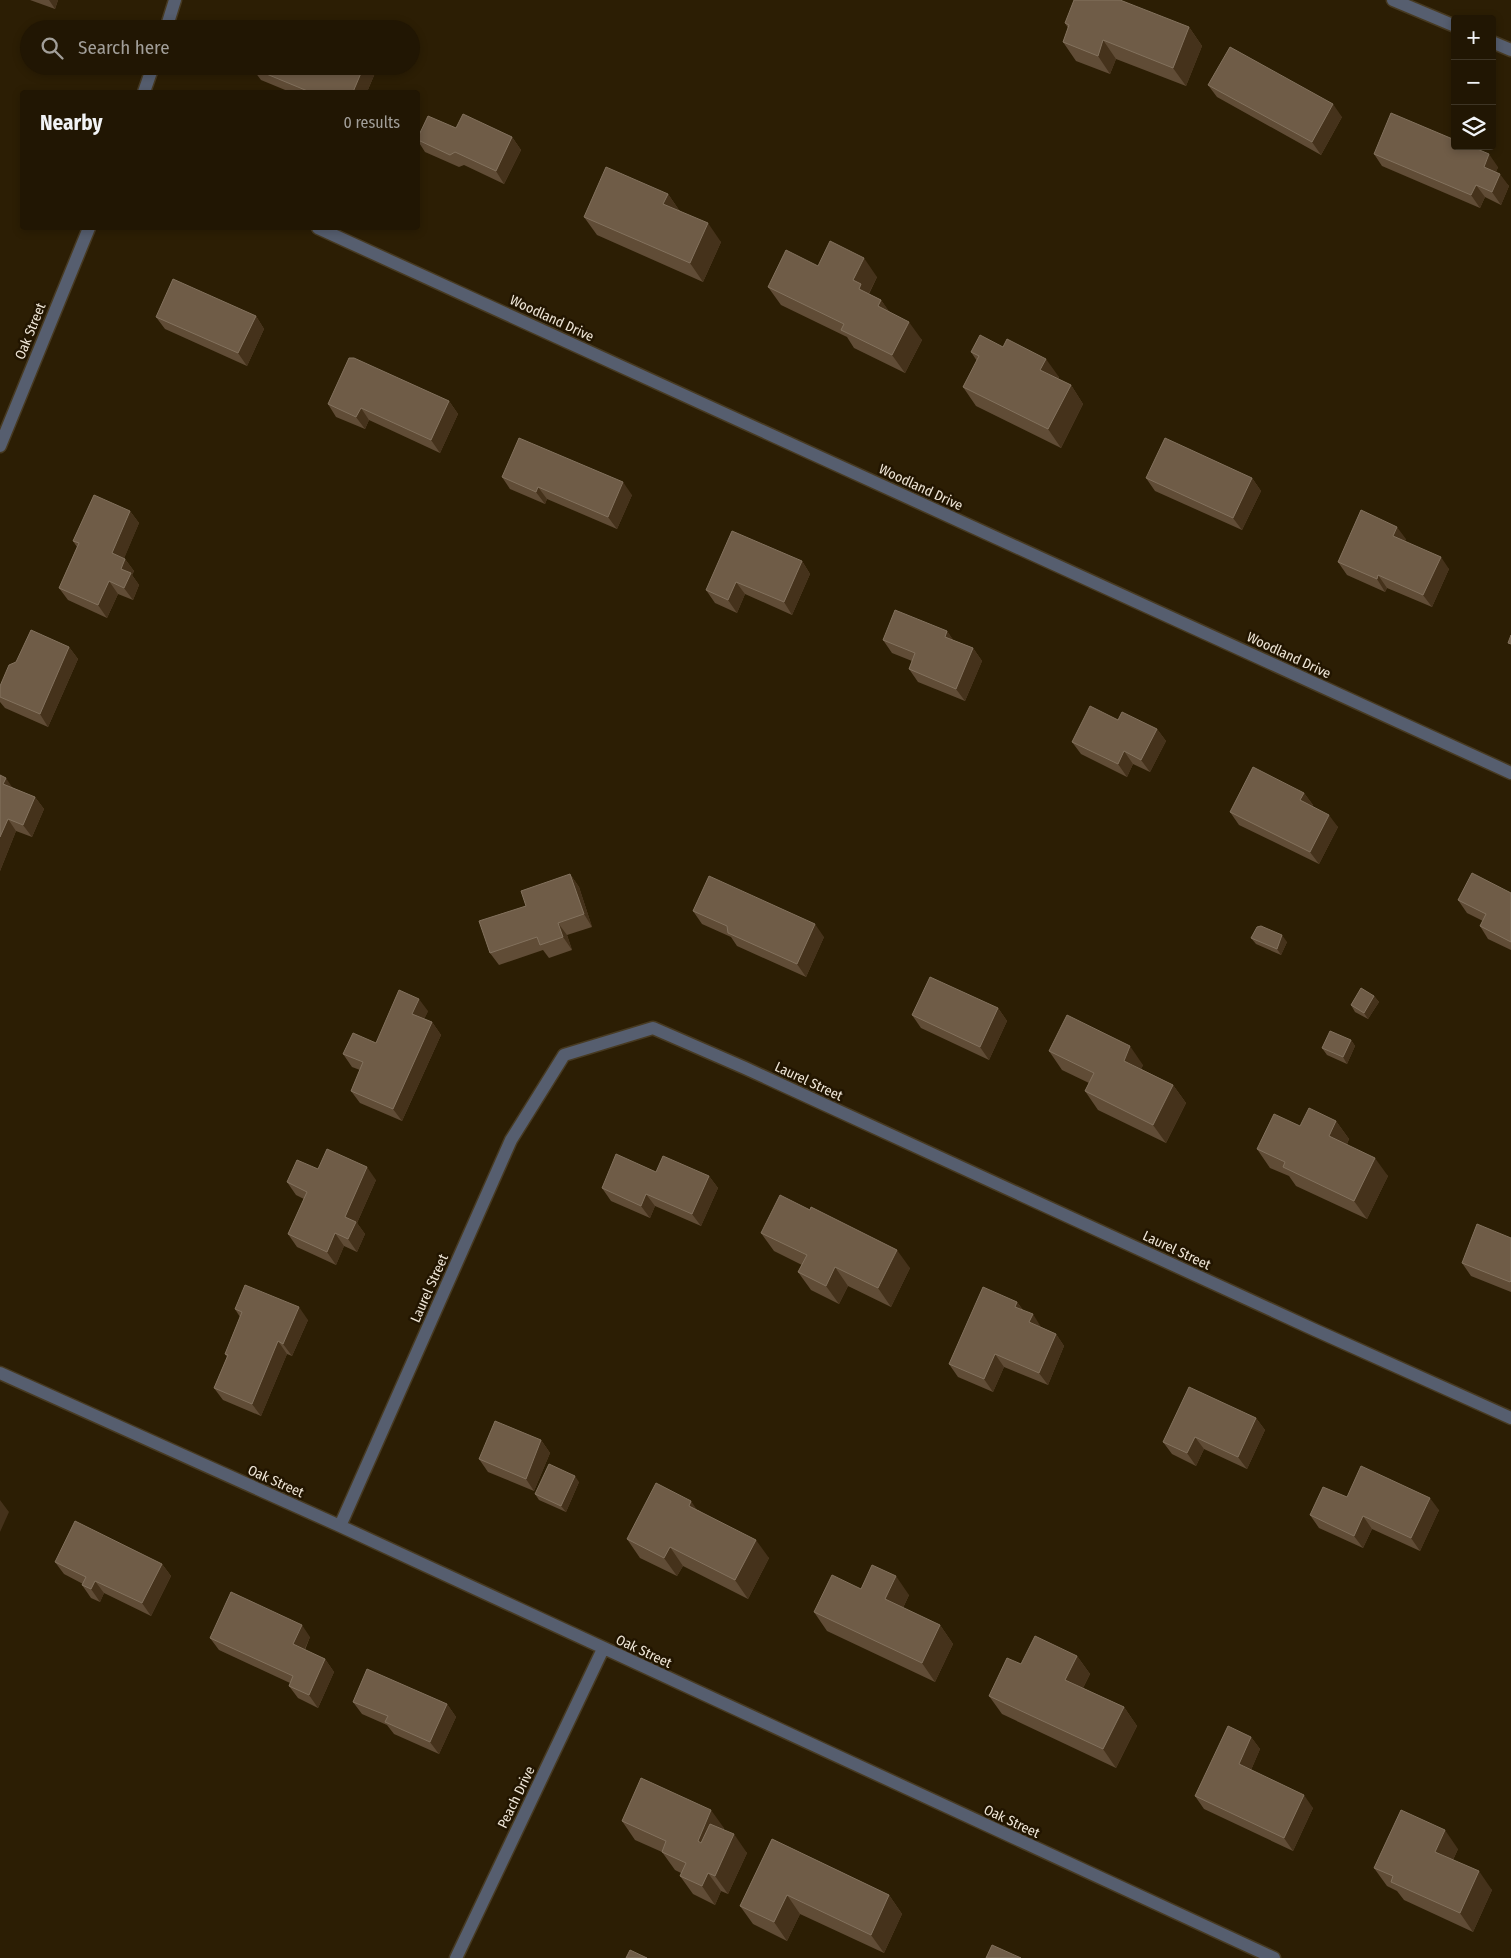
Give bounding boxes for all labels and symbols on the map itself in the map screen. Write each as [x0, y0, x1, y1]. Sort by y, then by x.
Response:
street label: Woodland Drive [507, 292, 597, 345]
street label: Oak Street [11, 300, 50, 362]
street label: Woodland Drive [876, 461, 966, 514]
street label: Woodland Drive [1244, 629, 1334, 682]
street label: Laurel Street [772, 1058, 846, 1105]
street label: Laurel Street [1140, 1227, 1214, 1274]
street label: Laurel Street [407, 1251, 452, 1325]
street label: Oak Street [245, 1462, 307, 1502]
street label: Oak Street [613, 1631, 675, 1672]
street label: Peach Drive [494, 1763, 539, 1831]
street label: Oak Street [981, 1801, 1043, 1842]

